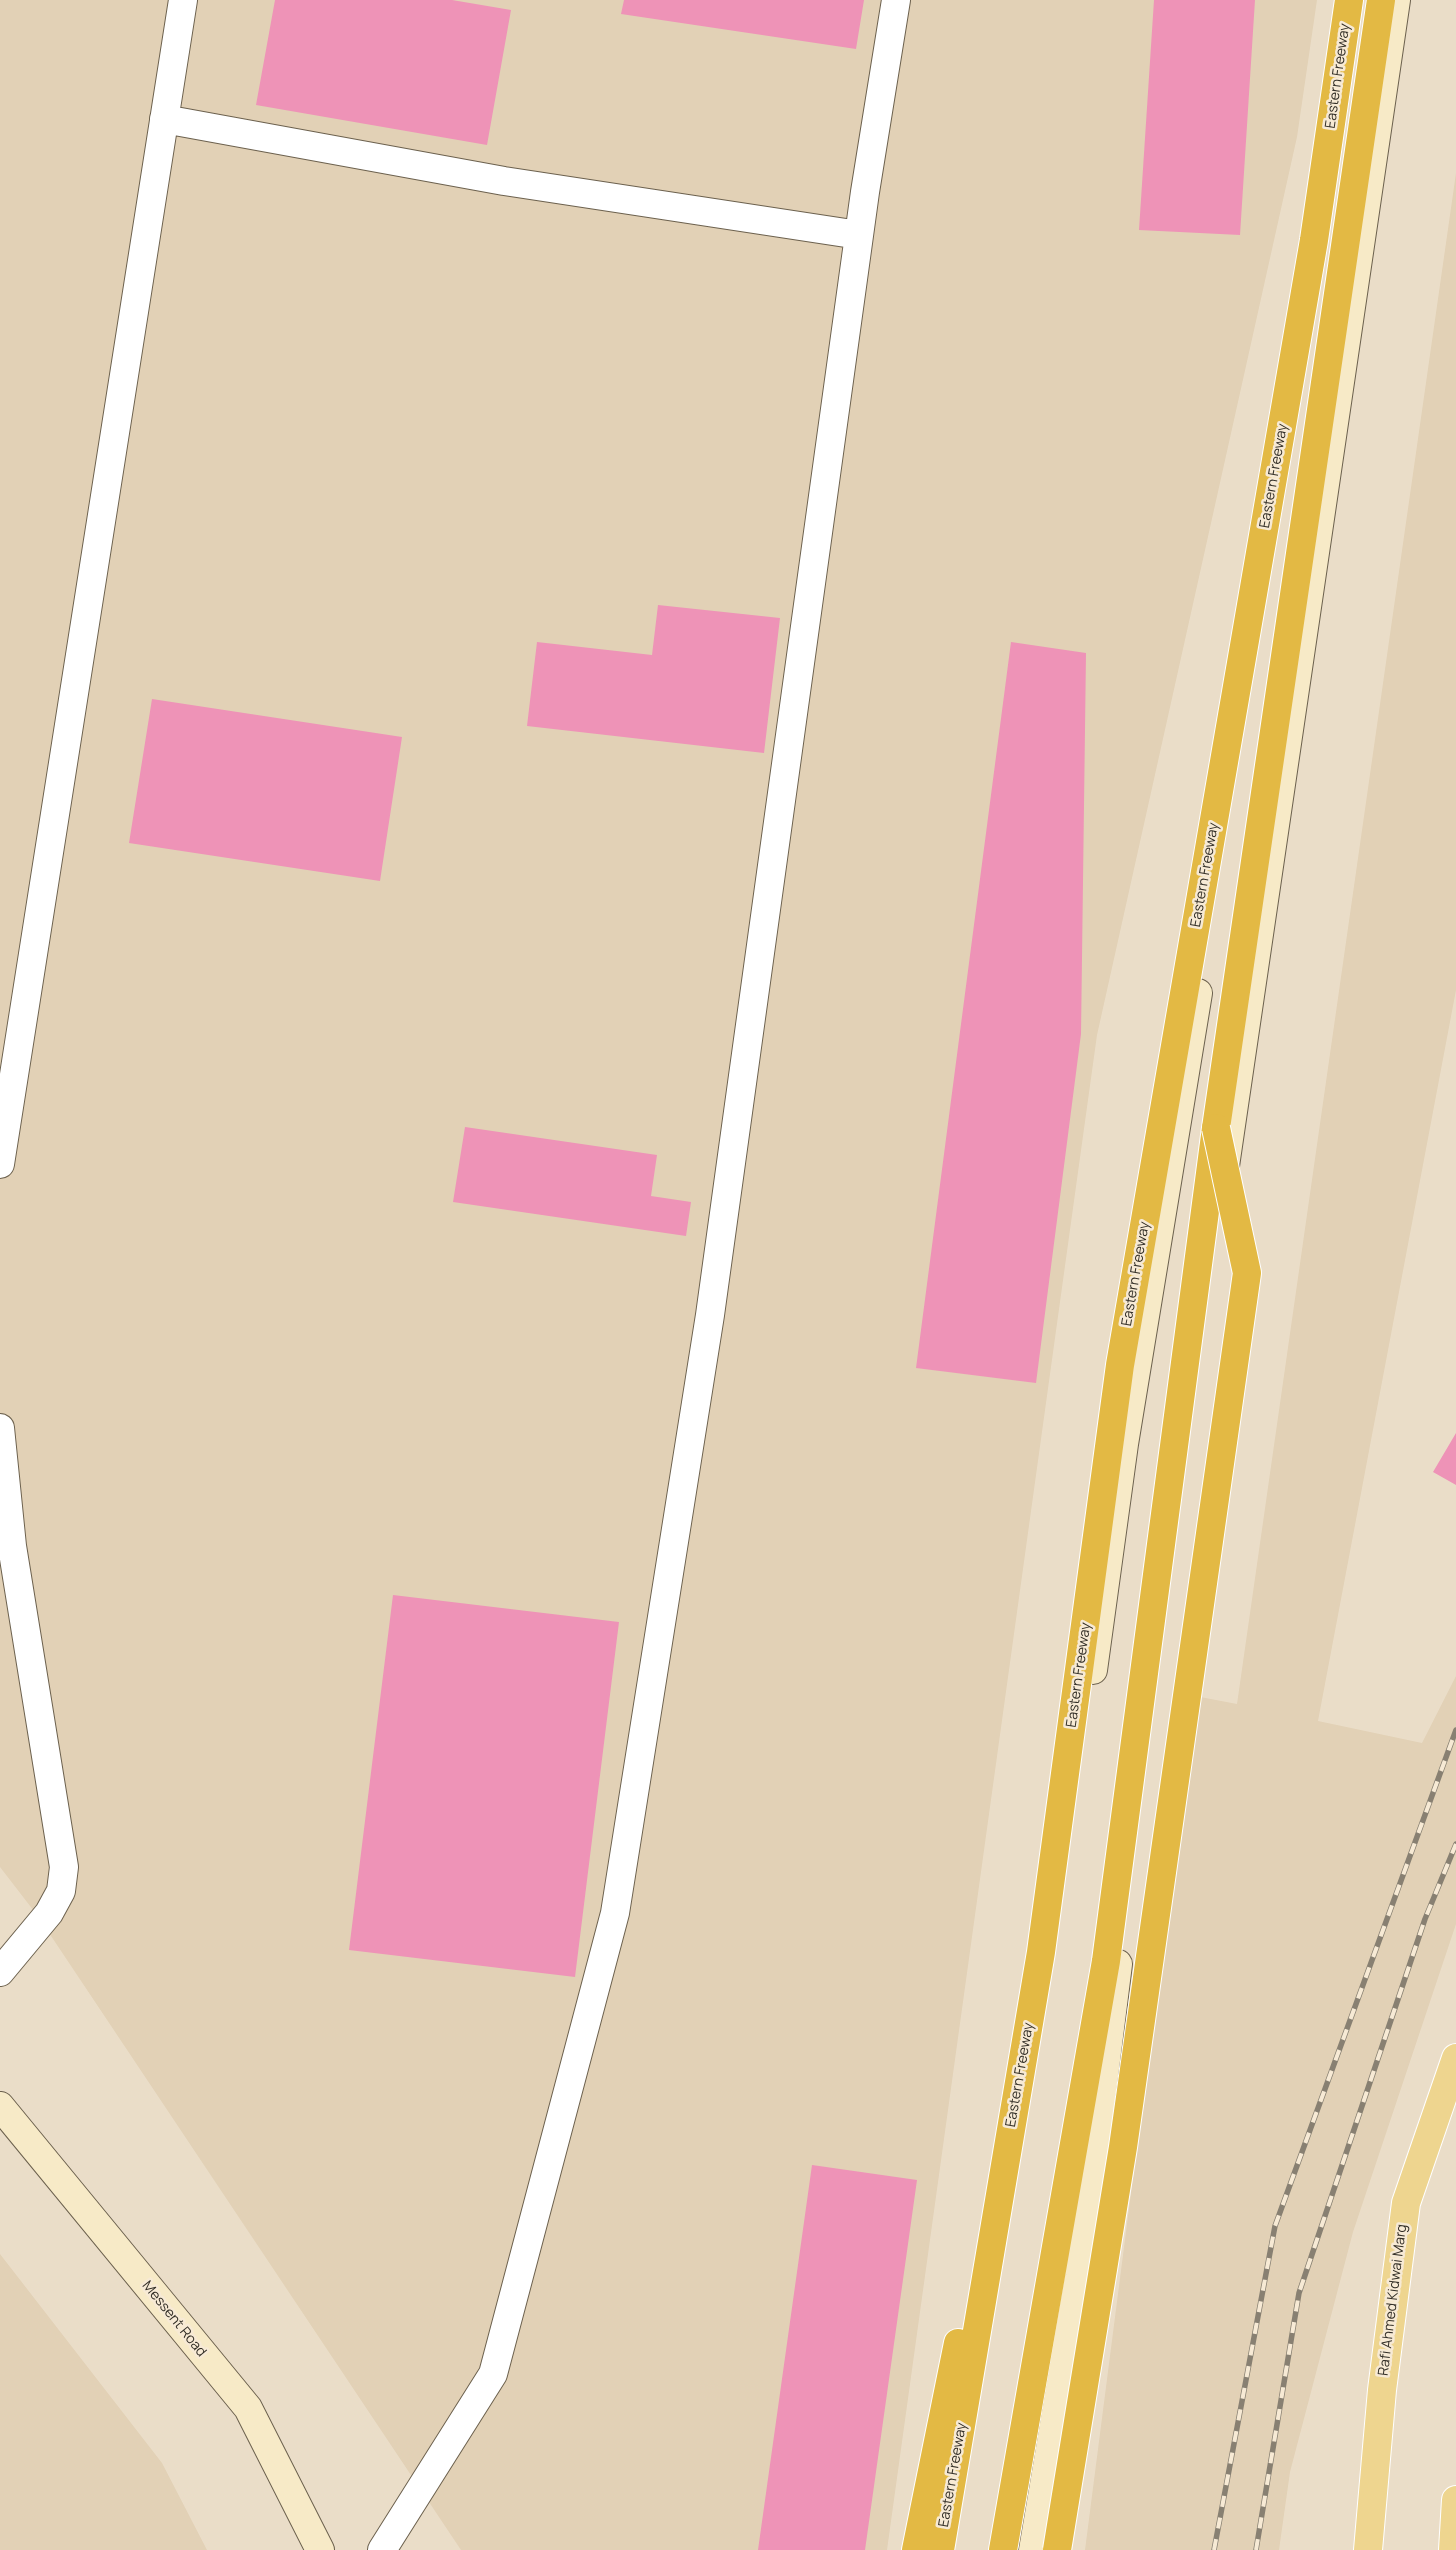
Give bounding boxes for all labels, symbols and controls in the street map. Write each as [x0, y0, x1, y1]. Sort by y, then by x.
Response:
street label: Eastern Freeway [1322, 22, 1354, 130]
street label: Eastern Freeway [1257, 422, 1291, 530]
street label: Eastern Freeway [1188, 821, 1222, 929]
street label: Eastern Freeway [1119, 1220, 1153, 1328]
street label: Eastern Freeway [1063, 1621, 1095, 1729]
street label: Eastern Freeway [1003, 2021, 1037, 2129]
street label: Rafi Ahmed Kidwai Marg [1375, 2223, 1411, 2377]
street label: Messent Road [138, 2278, 210, 2360]
street label: Eastern Freeway [936, 2421, 970, 2529]

